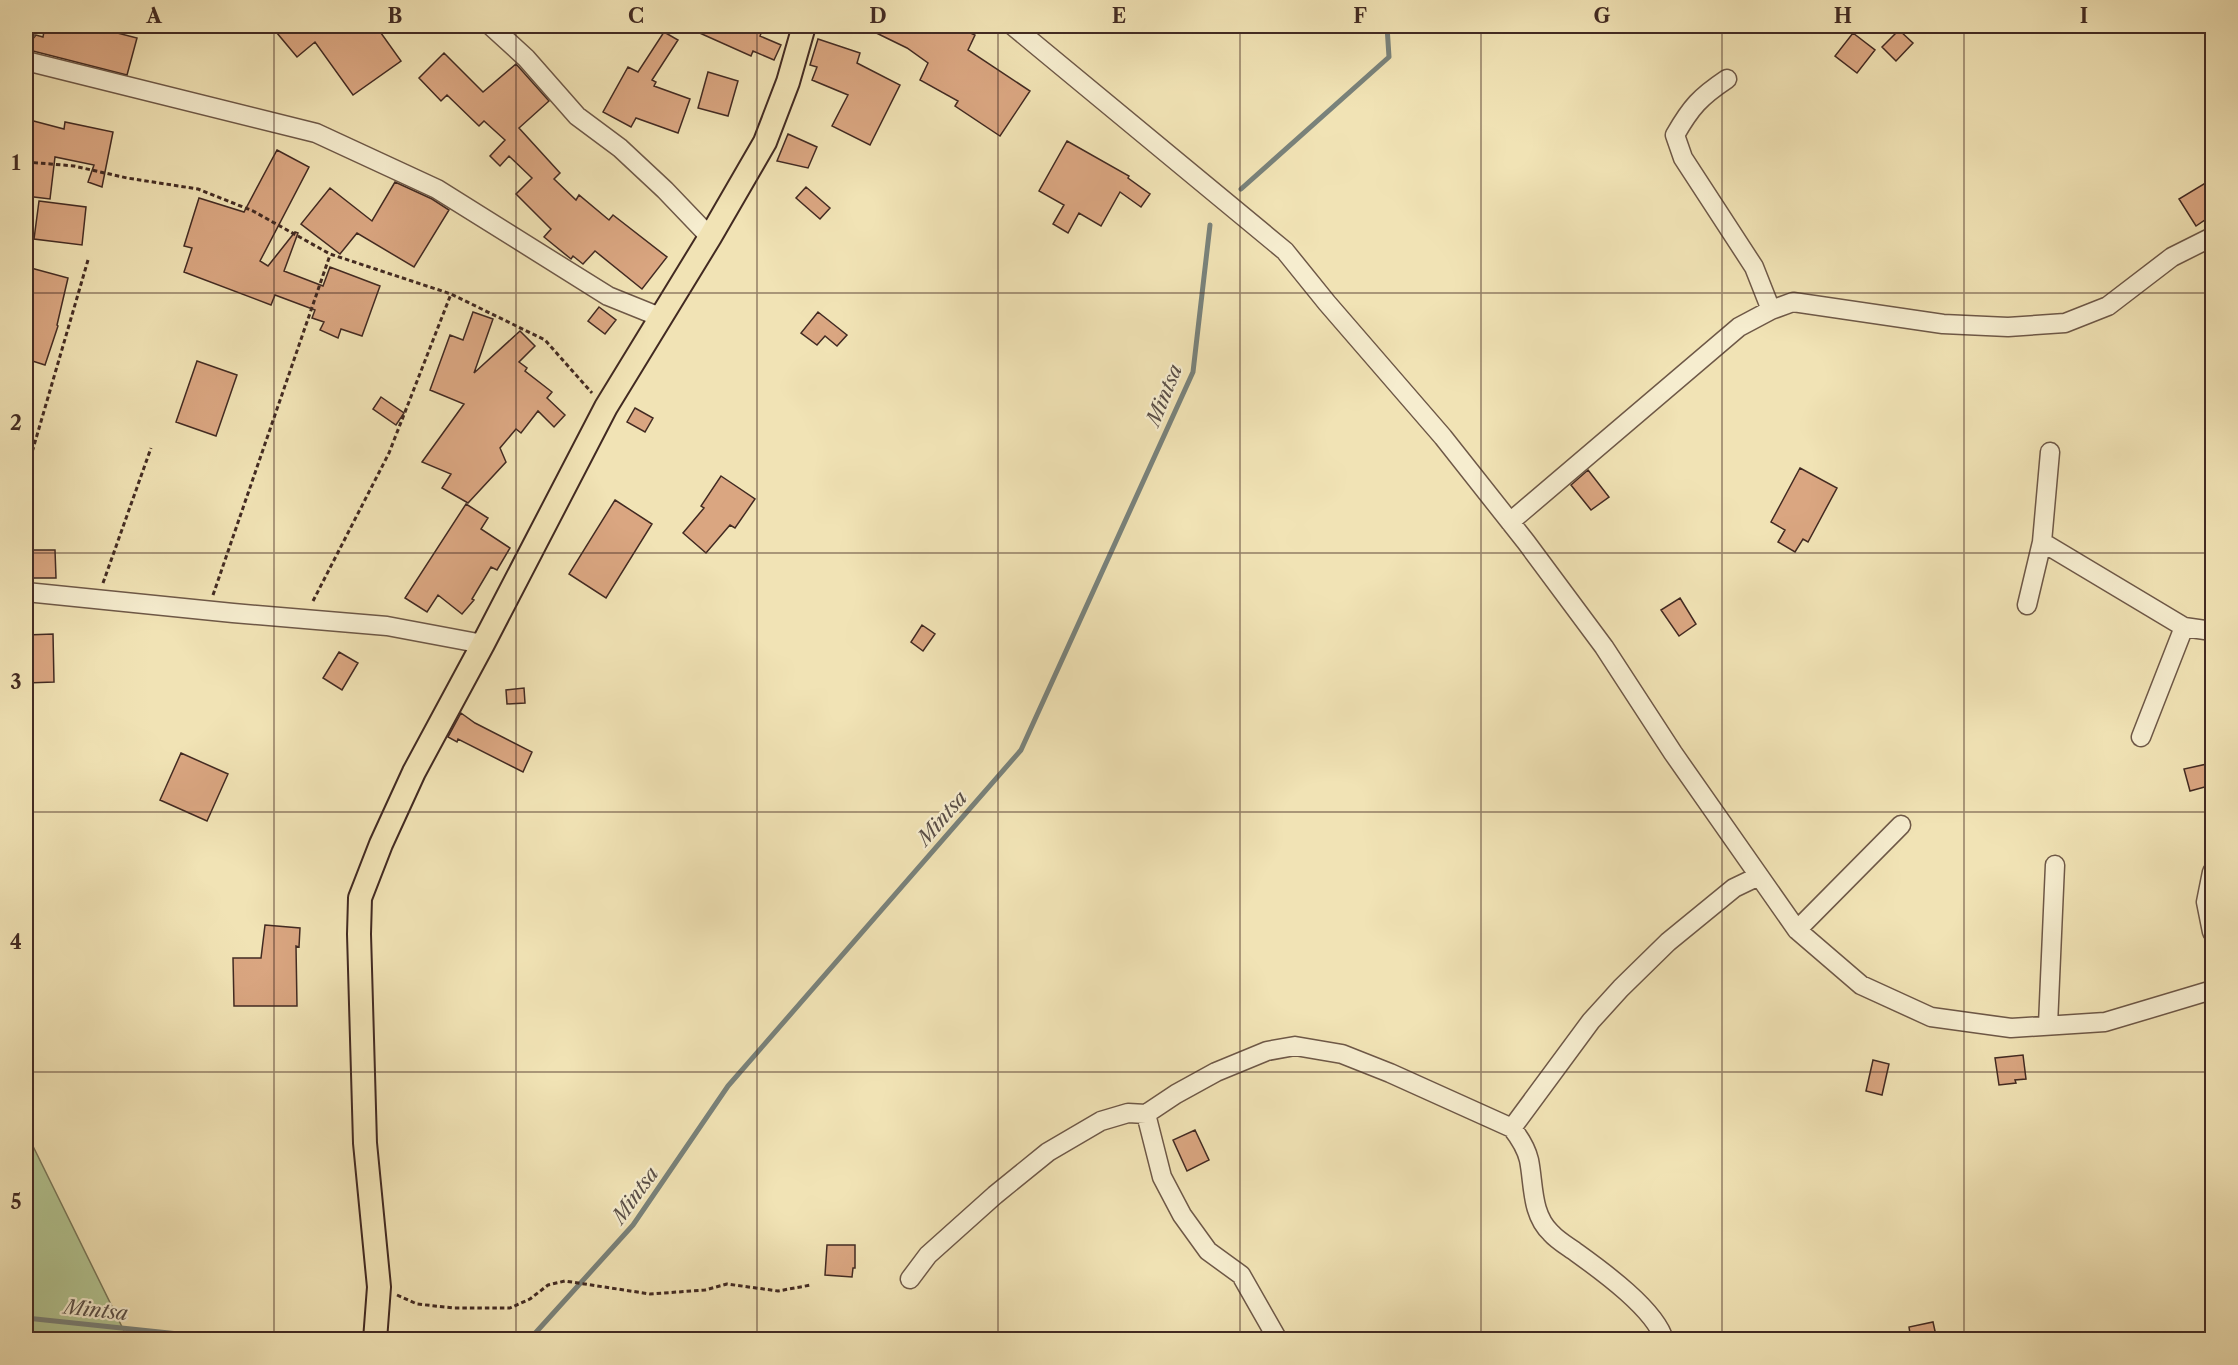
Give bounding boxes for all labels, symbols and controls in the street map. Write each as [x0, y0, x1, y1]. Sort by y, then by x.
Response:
text: A [145, 4, 162, 28]
text: B [388, 4, 403, 28]
text: C [628, 4, 644, 28]
text: D [869, 4, 887, 28]
text: E [1112, 4, 1126, 28]
text: F [1353, 4, 1367, 28]
text: G [1594, 4, 1611, 28]
text: H [1834, 4, 1852, 28]
text: I [2080, 4, 2088, 28]
text: 1 [12, 151, 21, 175]
water label: Mintsa [1140, 361, 1187, 431]
text: 2 [10, 411, 22, 435]
text: 3 [10, 670, 22, 694]
water label: Mintsa [911, 786, 972, 851]
text: 4 [10, 930, 22, 954]
water label: Mintsa [605, 1162, 664, 1229]
text: 5 [10, 1190, 22, 1214]
water label: Mintsa [61, 1295, 129, 1325]

